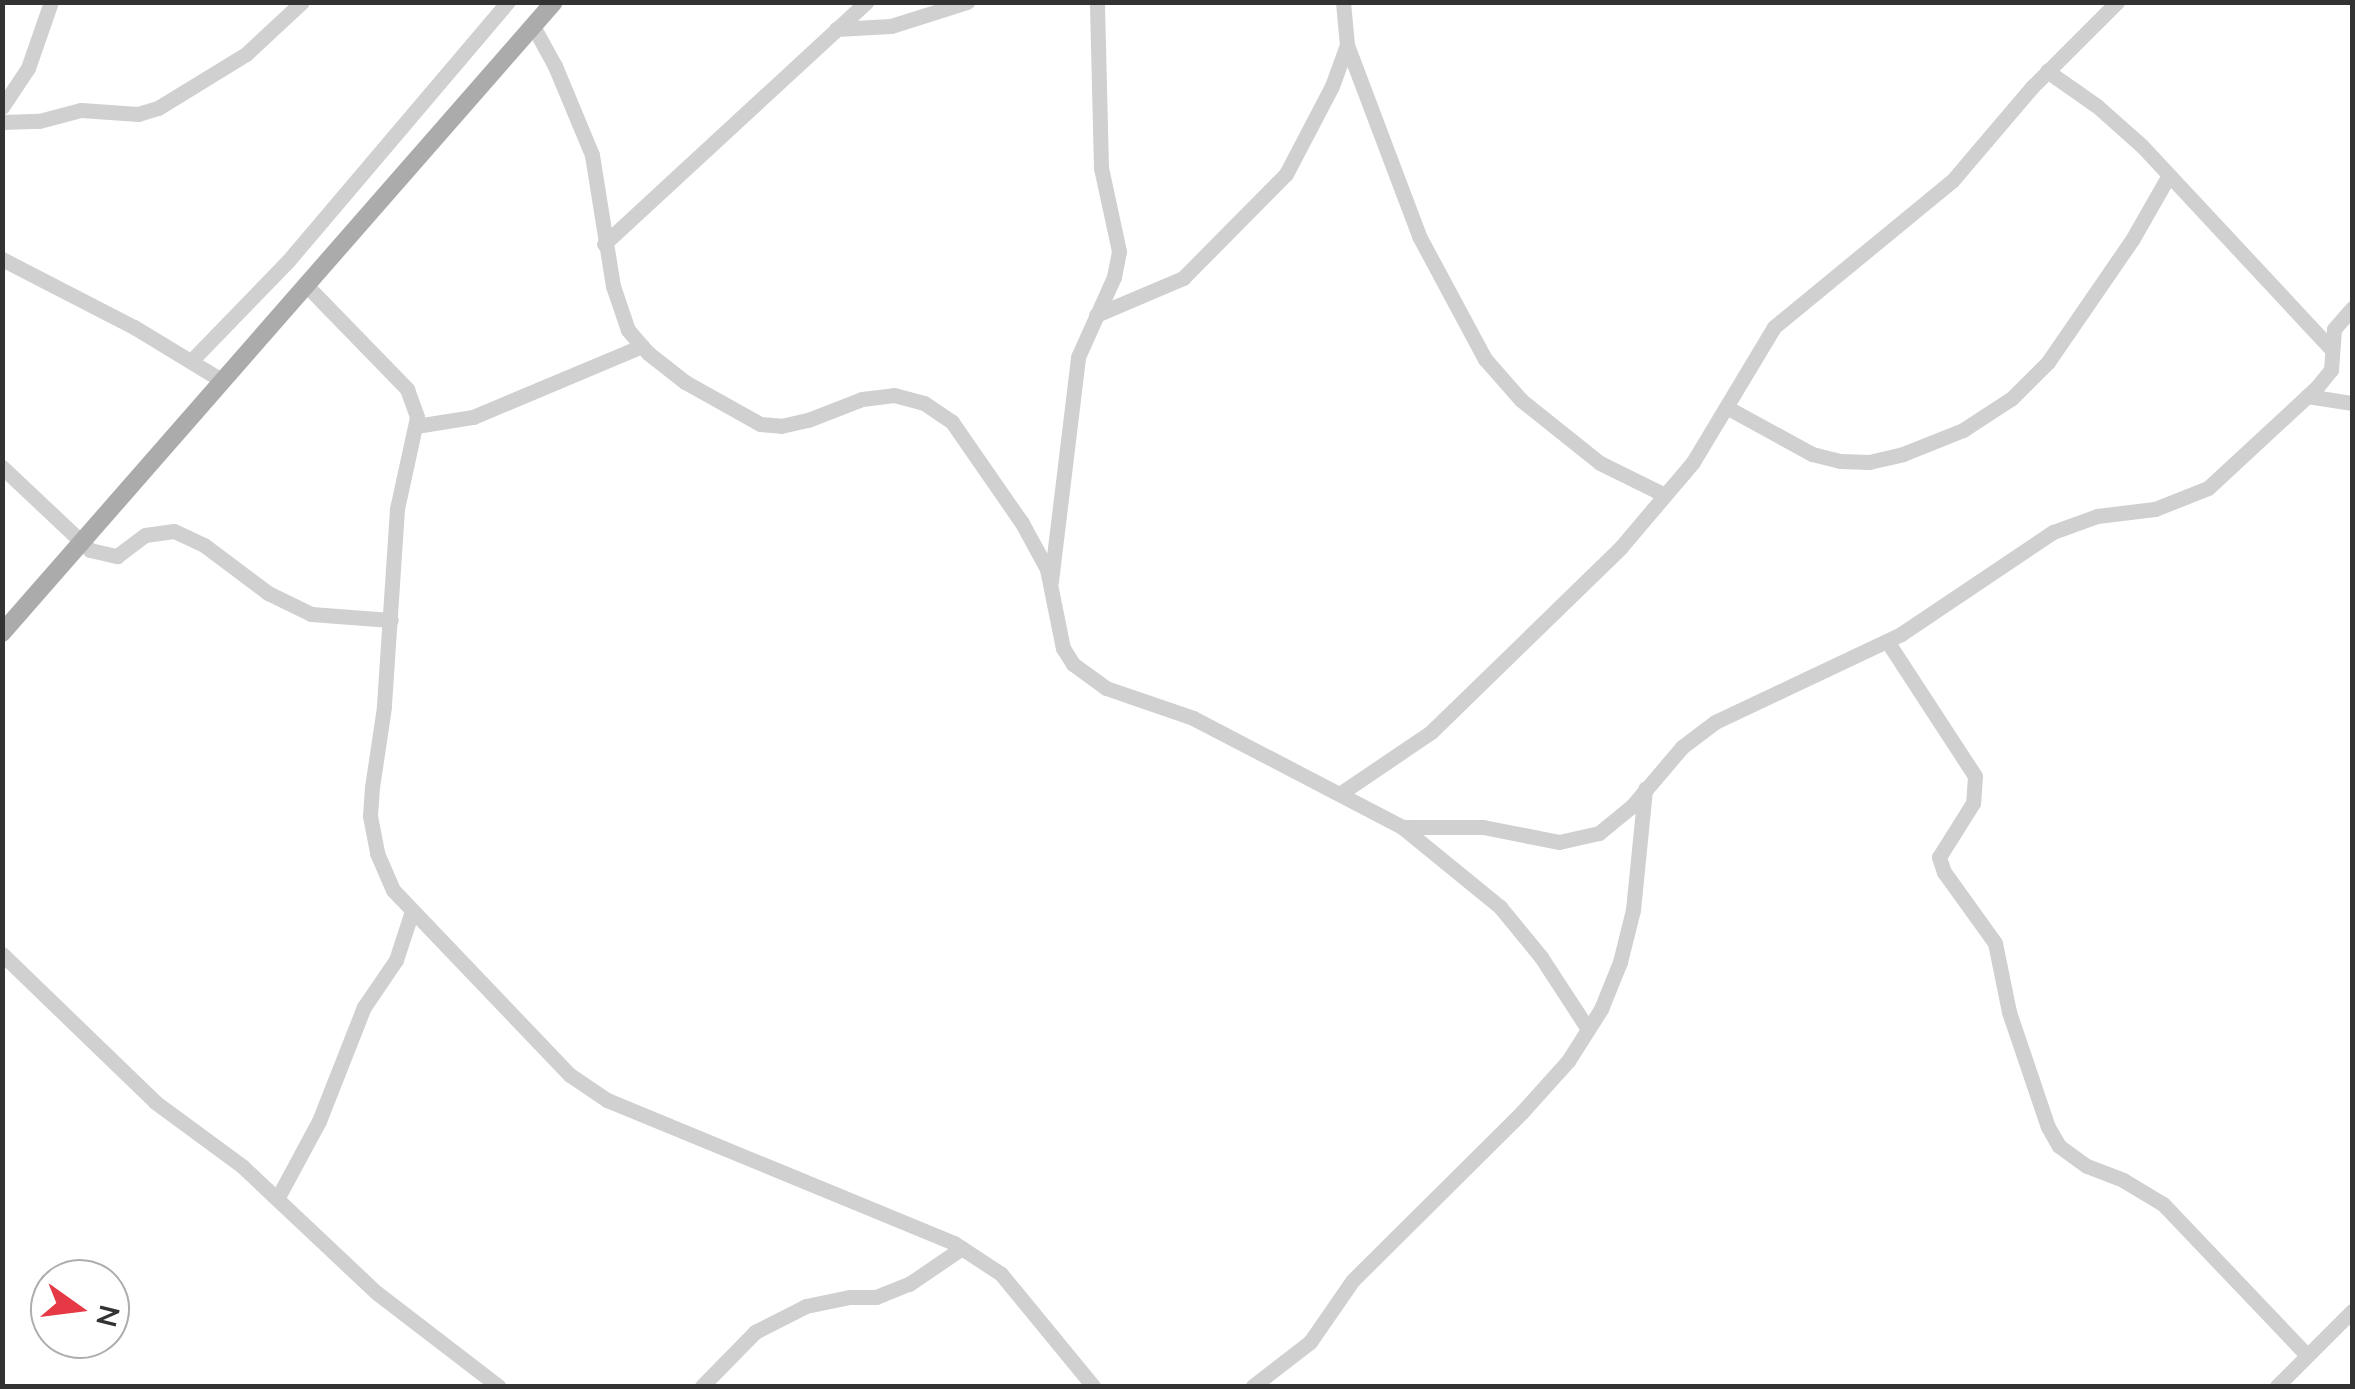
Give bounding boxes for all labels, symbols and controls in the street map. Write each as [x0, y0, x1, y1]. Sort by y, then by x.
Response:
north arrow [30, 1259, 130, 1359]
text: N [86, 1301, 128, 1331]

